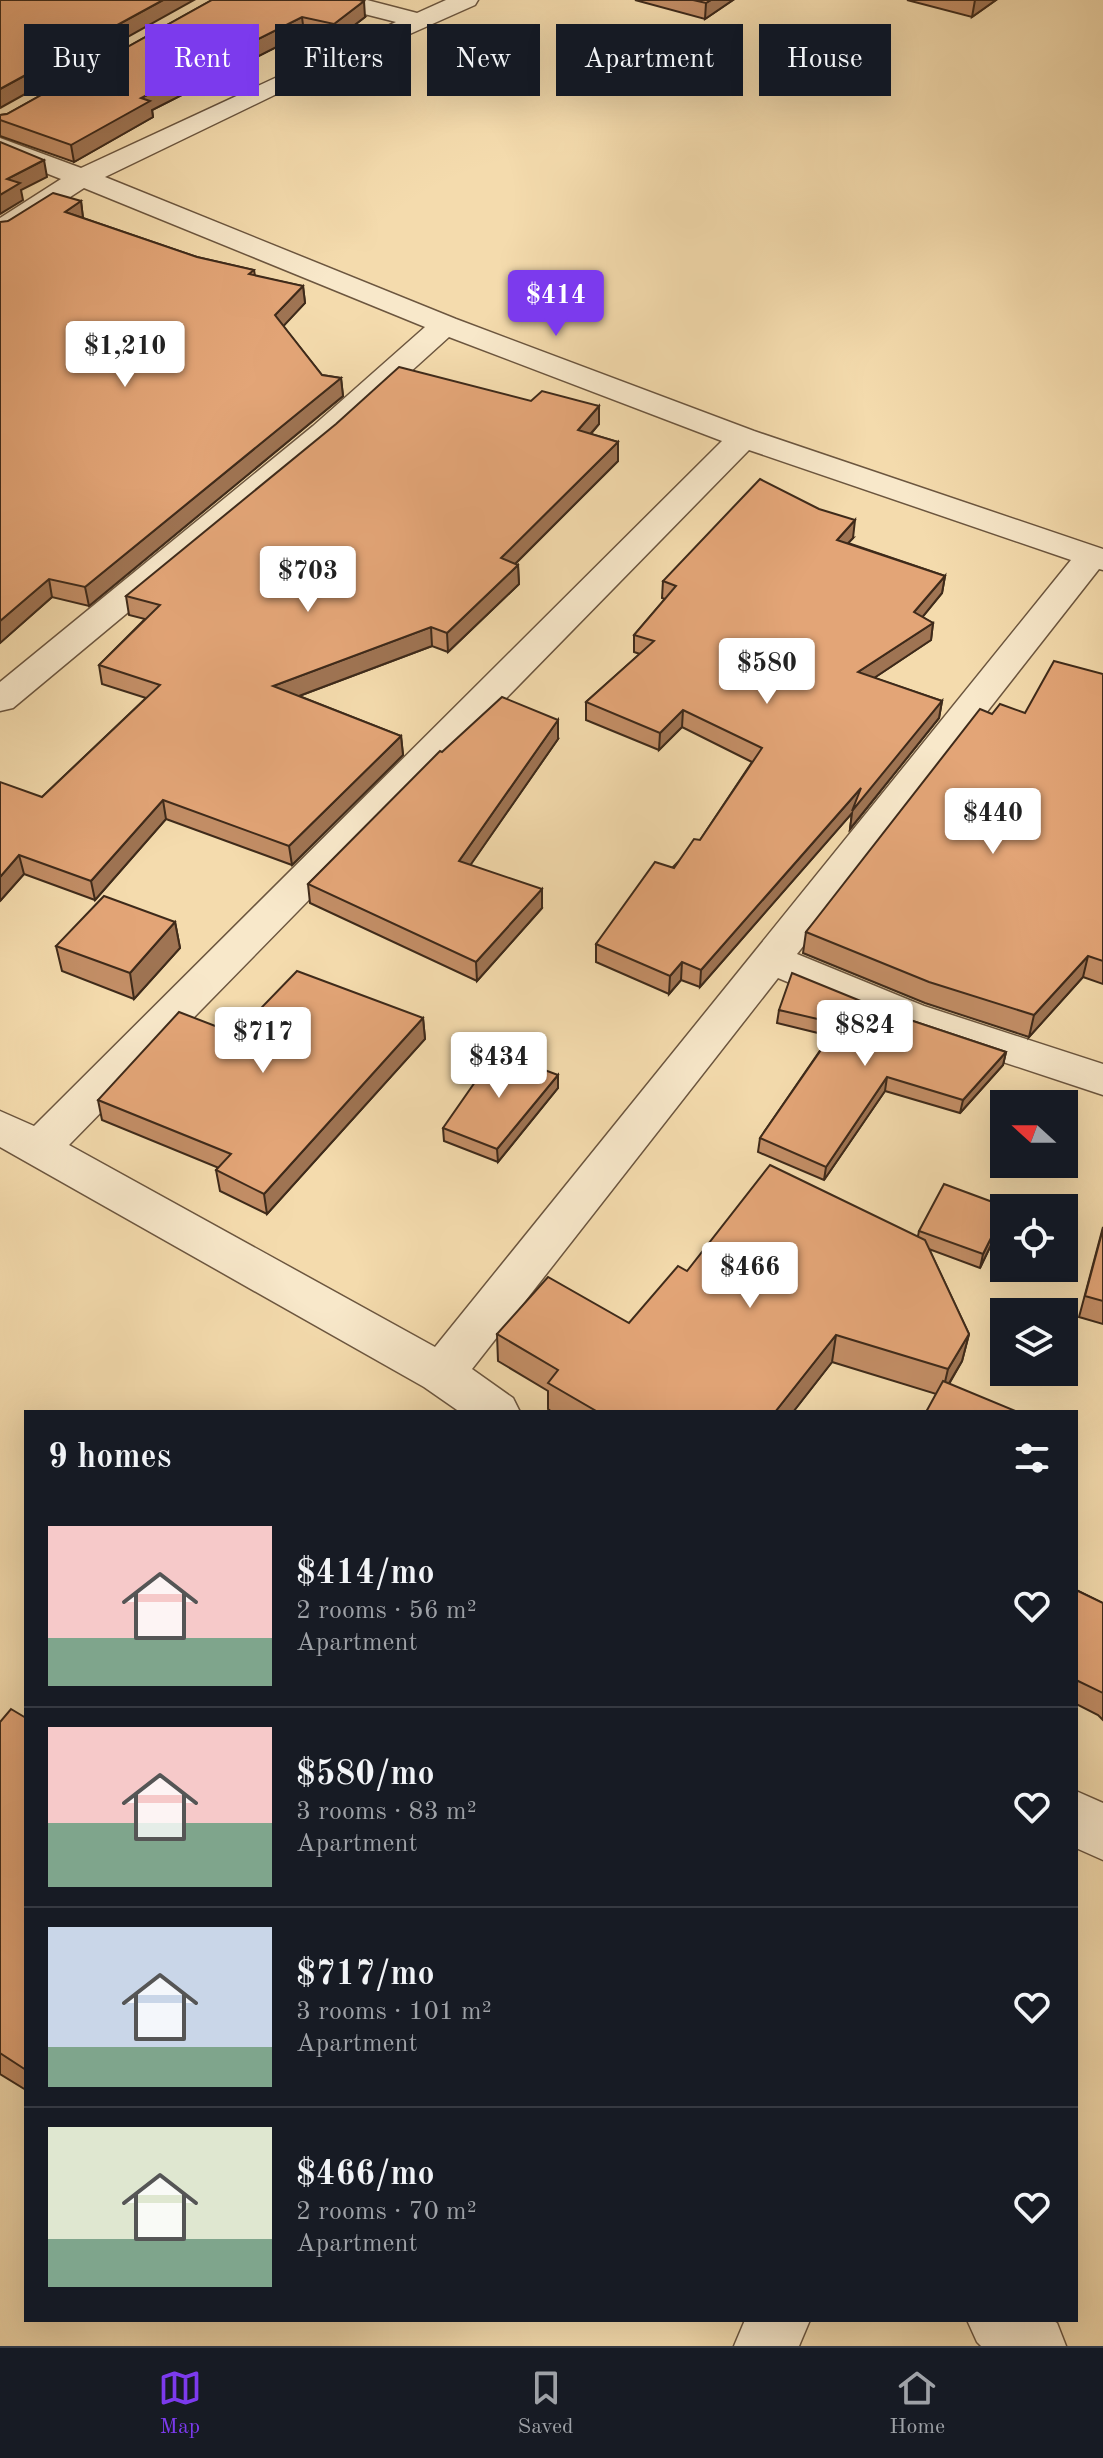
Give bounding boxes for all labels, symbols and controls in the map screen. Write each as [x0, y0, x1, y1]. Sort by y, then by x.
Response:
chip: Buy [24, 24, 129, 96]
chip: Rent [145, 24, 259, 96]
chip: Filters [275, 24, 411, 96]
chip: New [427, 24, 540, 96]
chip: Apartment [556, 24, 743, 96]
chip: House [759, 24, 891, 96]
pin: $414 [509, 270, 603, 338]
text: $414 [526, 283, 586, 309]
pin: $1,210 [60, 321, 190, 389]
text: $1,210 [84, 334, 166, 360]
pin: $703 [261, 546, 355, 614]
text: $703 [278, 559, 338, 585]
pin: $580 [720, 638, 814, 706]
text: $580 [737, 651, 797, 677]
pin: $440 [946, 788, 1040, 856]
text: $440 [963, 801, 1023, 827]
pin: $824 [818, 1000, 912, 1068]
pin: $717 [216, 1007, 310, 1075]
text: $824 [835, 1013, 895, 1039]
text: $717 [233, 1020, 293, 1046]
pin: $434 [452, 1032, 546, 1100]
text: $434 [469, 1045, 529, 1071]
north arrow [990, 1090, 1078, 1178]
map controls [990, 1090, 1078, 1386]
button: locate [990, 1194, 1078, 1282]
pin: $466 [703, 1242, 797, 1310]
text: $466 [720, 1255, 780, 1281]
button: layers [990, 1298, 1078, 1386]
icon: filters [1010, 1436, 1054, 1480]
text: 9 homes [48, 1441, 171, 1475]
text: $414/mo [296, 1557, 435, 1591]
icon: home [112, 1558, 208, 1654]
icon: heart [1010, 1584, 1054, 1628]
text: 2 rooms · 56 m² [296, 1598, 477, 1624]
text: Apartment [296, 1630, 418, 1656]
text: $580/mo [296, 1758, 435, 1792]
icon: home [112, 1759, 208, 1855]
icon: heart [1010, 1785, 1054, 1829]
text: 3 rooms · 83 m² [296, 1799, 477, 1825]
text: Apartment [296, 1831, 418, 1857]
text: $717/mo [296, 1958, 435, 1992]
icon: home [112, 1959, 208, 2055]
icon: heart [1010, 1985, 1054, 2029]
text: 3 rooms · 101 m² [296, 1999, 492, 2025]
text: Apartment [296, 2031, 418, 2057]
text: $466/mo [296, 2158, 435, 2192]
icon: home [112, 2159, 208, 2255]
icon: heart [1010, 2185, 1054, 2229]
text: 2 rooms · 70 m² [296, 2199, 477, 2225]
text: Apartment [296, 2231, 418, 2257]
tab: Map [158, 2366, 202, 2441]
tab: Saved [518, 2366, 574, 2441]
tab: Home [889, 2366, 945, 2441]

